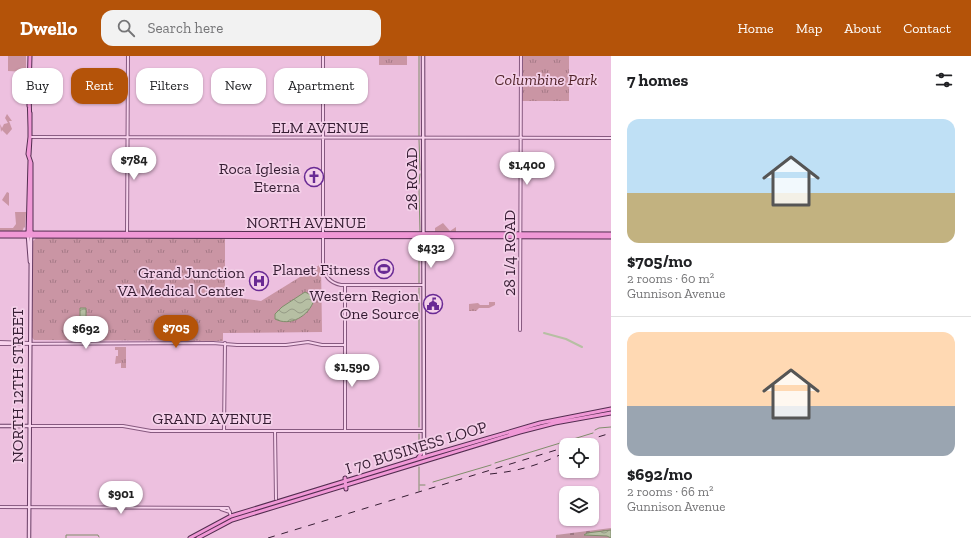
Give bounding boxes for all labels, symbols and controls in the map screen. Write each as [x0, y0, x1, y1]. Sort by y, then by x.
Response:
search box [101, 10, 381, 46]
text: Dwello [20, 17, 77, 40]
icon: search [115, 17, 137, 39]
text: Search here [147, 19, 223, 37]
text: Home [738, 20, 774, 37]
text: Map [796, 20, 822, 37]
text: About [844, 20, 881, 37]
text: Contact [903, 20, 951, 37]
chip: Buy [12, 68, 63, 104]
chip: Rent [71, 68, 128, 104]
chip: Filters [136, 68, 203, 104]
chip: New [211, 68, 266, 104]
chip: Apartment [274, 68, 368, 104]
icon: filters [933, 69, 955, 91]
park label: Columbine Park [495, 70, 598, 89]
text: 7 homes [627, 70, 688, 90]
street label: ELM AVENUE [271, 118, 369, 137]
icon: home [755, 145, 827, 217]
pin: $784 [110, 147, 158, 181]
street label: 28 ROAD [402, 147, 421, 211]
text: $784 [120, 152, 148, 167]
pin: $1,400 [494, 152, 560, 186]
text: $1,400 [509, 157, 545, 172]
place label: Roca Iglesia Eterna [219, 159, 300, 196]
church icon: Roca Iglesia Eterna [303, 166, 325, 188]
street label: 28 1/4 ROAD [500, 210, 519, 296]
street label: NORTH AVENUE [246, 213, 366, 232]
pin: $432 [407, 235, 455, 269]
text: $432 [417, 240, 445, 255]
text: $705/mo [627, 251, 692, 271]
sports icon: Planet Fitness [373, 258, 395, 280]
place label: Planet Fitness [273, 260, 370, 279]
place label: Grand Junction VA Medical Center [117, 263, 246, 300]
hospital icon: Grand Junction VA Medical Center [248, 270, 270, 292]
text: 2 rooms · 60 m² [627, 271, 714, 286]
place label: Western Region One Source [309, 286, 420, 323]
text: Gunnison Avenue [627, 286, 725, 301]
public building icon: Western Region One Source [422, 293, 444, 315]
street label: NORTH 12TH STREET [8, 307, 27, 463]
pin: $705 [152, 315, 200, 349]
pin: $692 [62, 316, 110, 350]
text: $705 [162, 320, 190, 335]
text: $692 [72, 321, 100, 336]
pin: $1,590 [319, 354, 385, 388]
icon: home [755, 358, 827, 430]
text: $1,590 [334, 359, 370, 374]
street label: GRAND AVENUE [152, 409, 272, 428]
street label: I 70 BUSINESS LOOP [343, 417, 489, 478]
map controls [559, 438, 599, 526]
button: locate [559, 438, 599, 478]
text: $692/mo [627, 464, 692, 484]
pin: $901 [97, 481, 145, 515]
text: 2 rooms · 66 m² [627, 484, 714, 499]
text: $901 [108, 486, 134, 501]
button: layers [559, 486, 599, 526]
text: Gunnison Avenue [627, 499, 725, 514]

